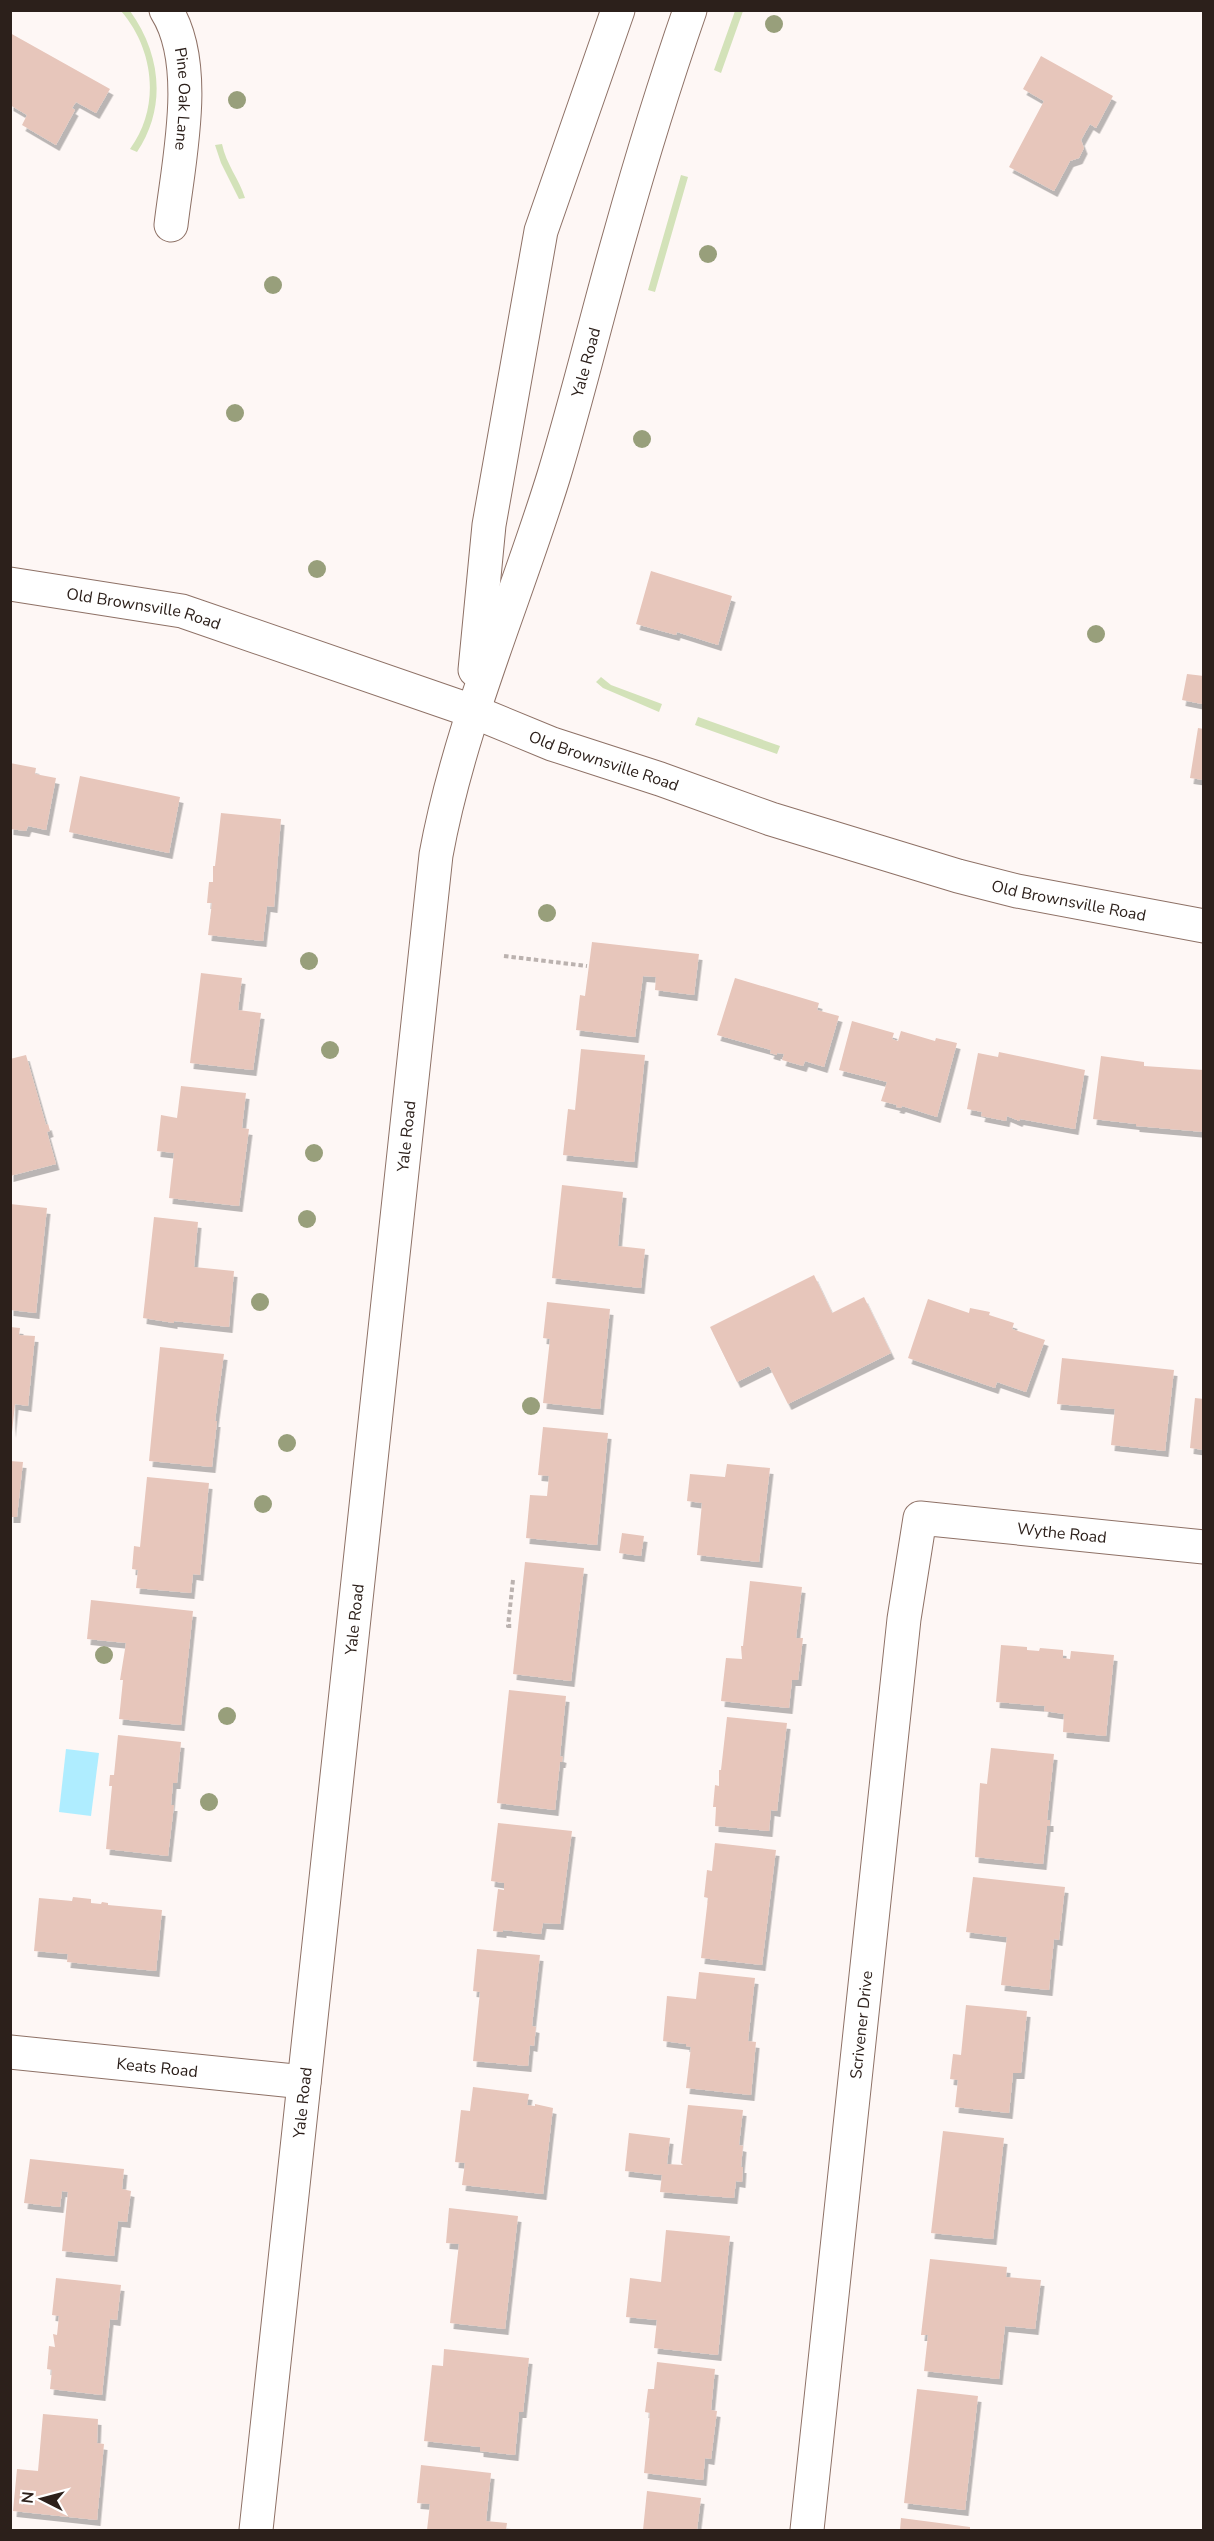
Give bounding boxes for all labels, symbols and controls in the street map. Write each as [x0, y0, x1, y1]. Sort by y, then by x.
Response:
street label: Pine Oak Lane [169, 46, 195, 151]
street label: Yale Road [566, 325, 606, 401]
street label: Old Brownsville Road [65, 583, 223, 636]
street label: Old Brownsville Road [525, 726, 682, 797]
street label: Old Brownsville Road [989, 875, 1148, 927]
street label: Yale Road [392, 1099, 422, 1174]
street label: Wythe Road [1016, 1518, 1108, 1549]
street label: Yale Road [340, 1583, 370, 1657]
street label: Scrivener Drive [845, 1970, 878, 2080]
street label: Keats Road [115, 2053, 199, 2083]
street label: Yale Road [288, 2066, 318, 2140]
north arrow [12, 2469, 72, 2529]
text: N [17, 2490, 40, 2505]

